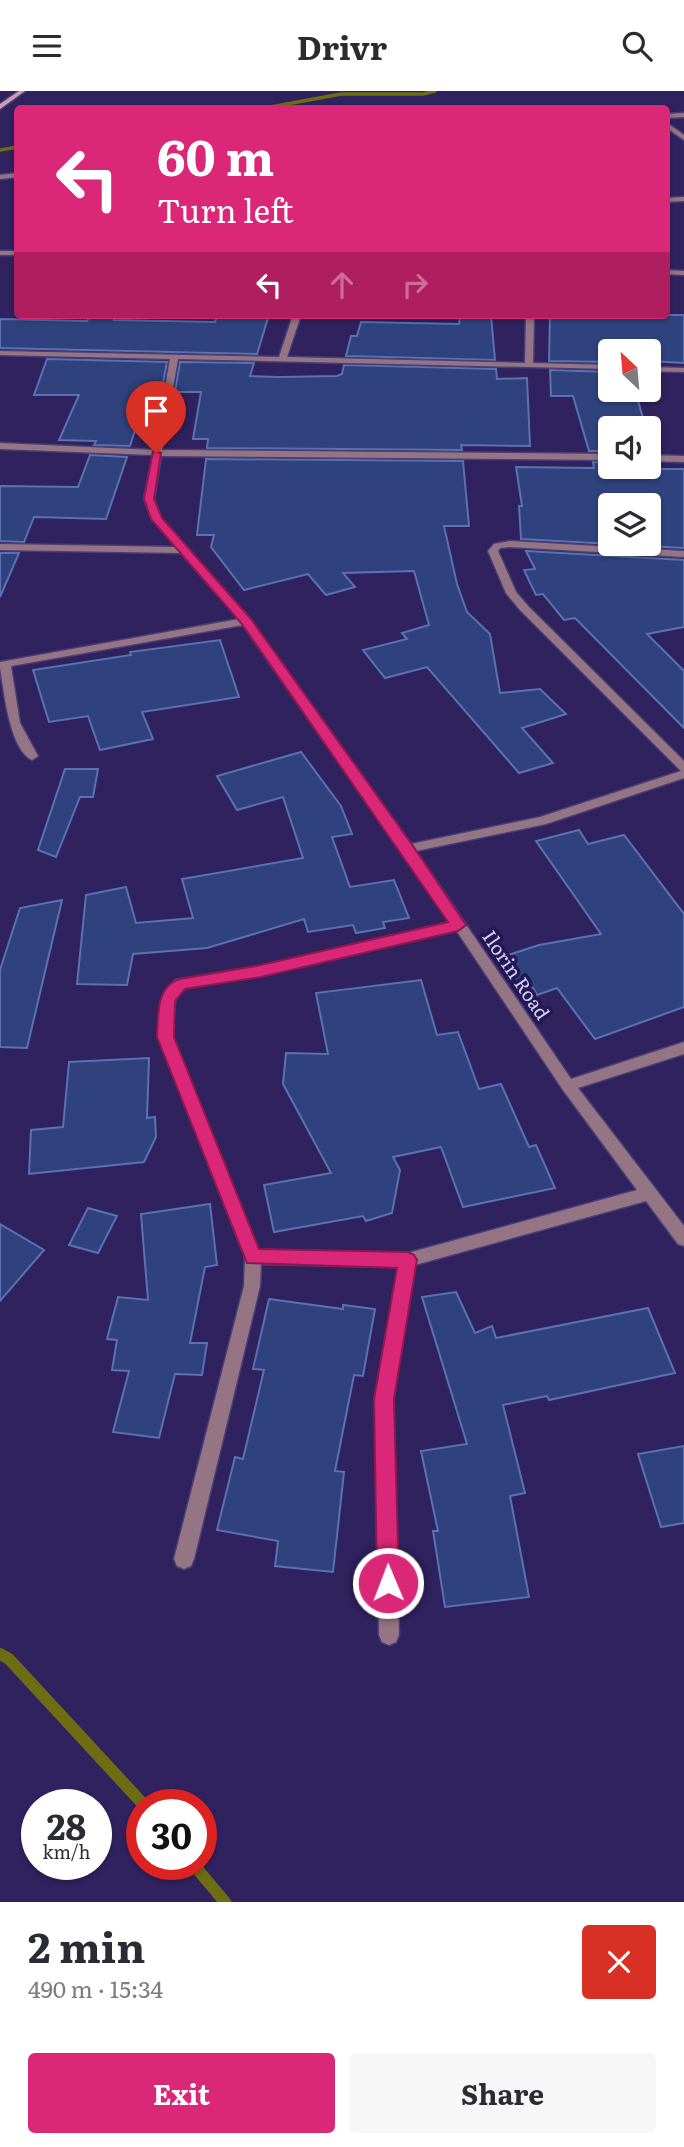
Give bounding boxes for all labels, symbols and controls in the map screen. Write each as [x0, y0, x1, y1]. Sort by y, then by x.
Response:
text: Drivr [297, 22, 387, 70]
icon: menu [28, 27, 66, 65]
icon: search [618, 27, 656, 65]
text: 60 m [157, 118, 274, 191]
icon: left [42, 133, 133, 224]
text: Turn left [157, 185, 294, 233]
icon: left [250, 266, 288, 304]
icon: ahead [323, 266, 361, 304]
icon: right [396, 266, 434, 304]
north arrow [598, 339, 662, 403]
map controls [598, 339, 661, 556]
pin [126, 381, 186, 453]
icon: arrive [137, 392, 175, 430]
button: sound [598, 416, 661, 479]
button: layers [598, 493, 661, 556]
street label: Ilorin Road [477, 924, 557, 1025]
position arrow [351, 1546, 425, 1620]
speed limit sign: 30 [126, 1789, 217, 1880]
text: 28 [47, 1799, 86, 1851]
text: km/h [43, 1838, 90, 1865]
text: 2 min [28, 1914, 145, 1976]
button: close [582, 1925, 656, 1999]
text: 490 m · 15:34 [28, 1971, 163, 2005]
button: Exit [28, 2053, 335, 2133]
button: Share [349, 2053, 656, 2133]

